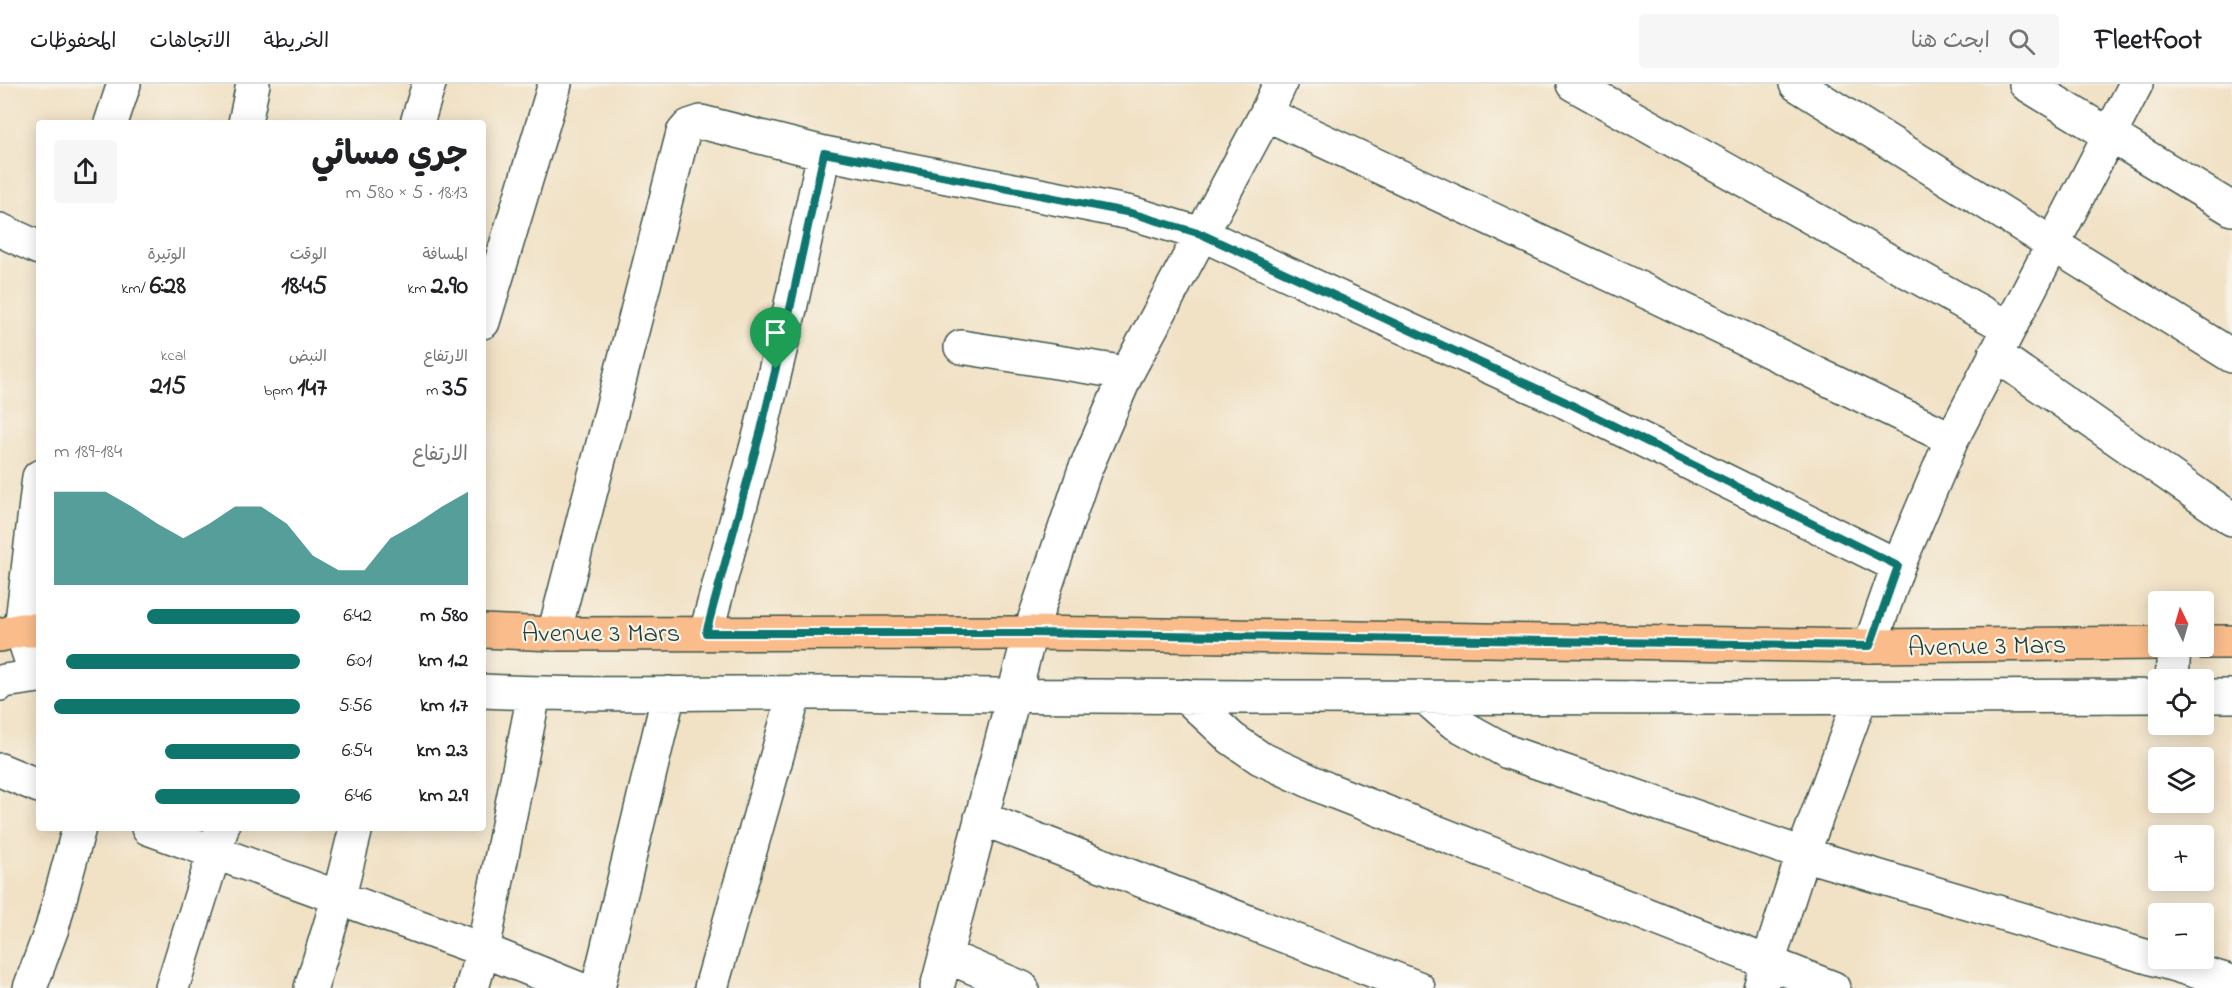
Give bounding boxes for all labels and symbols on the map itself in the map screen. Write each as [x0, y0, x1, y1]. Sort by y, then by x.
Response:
pin [750, 307, 801, 369]
north arrow [2148, 591, 2214, 657]
street label: Avenue 3 Mars [522, 615, 680, 654]
street label: Avenue 3 Mars [1907, 627, 2067, 668]

